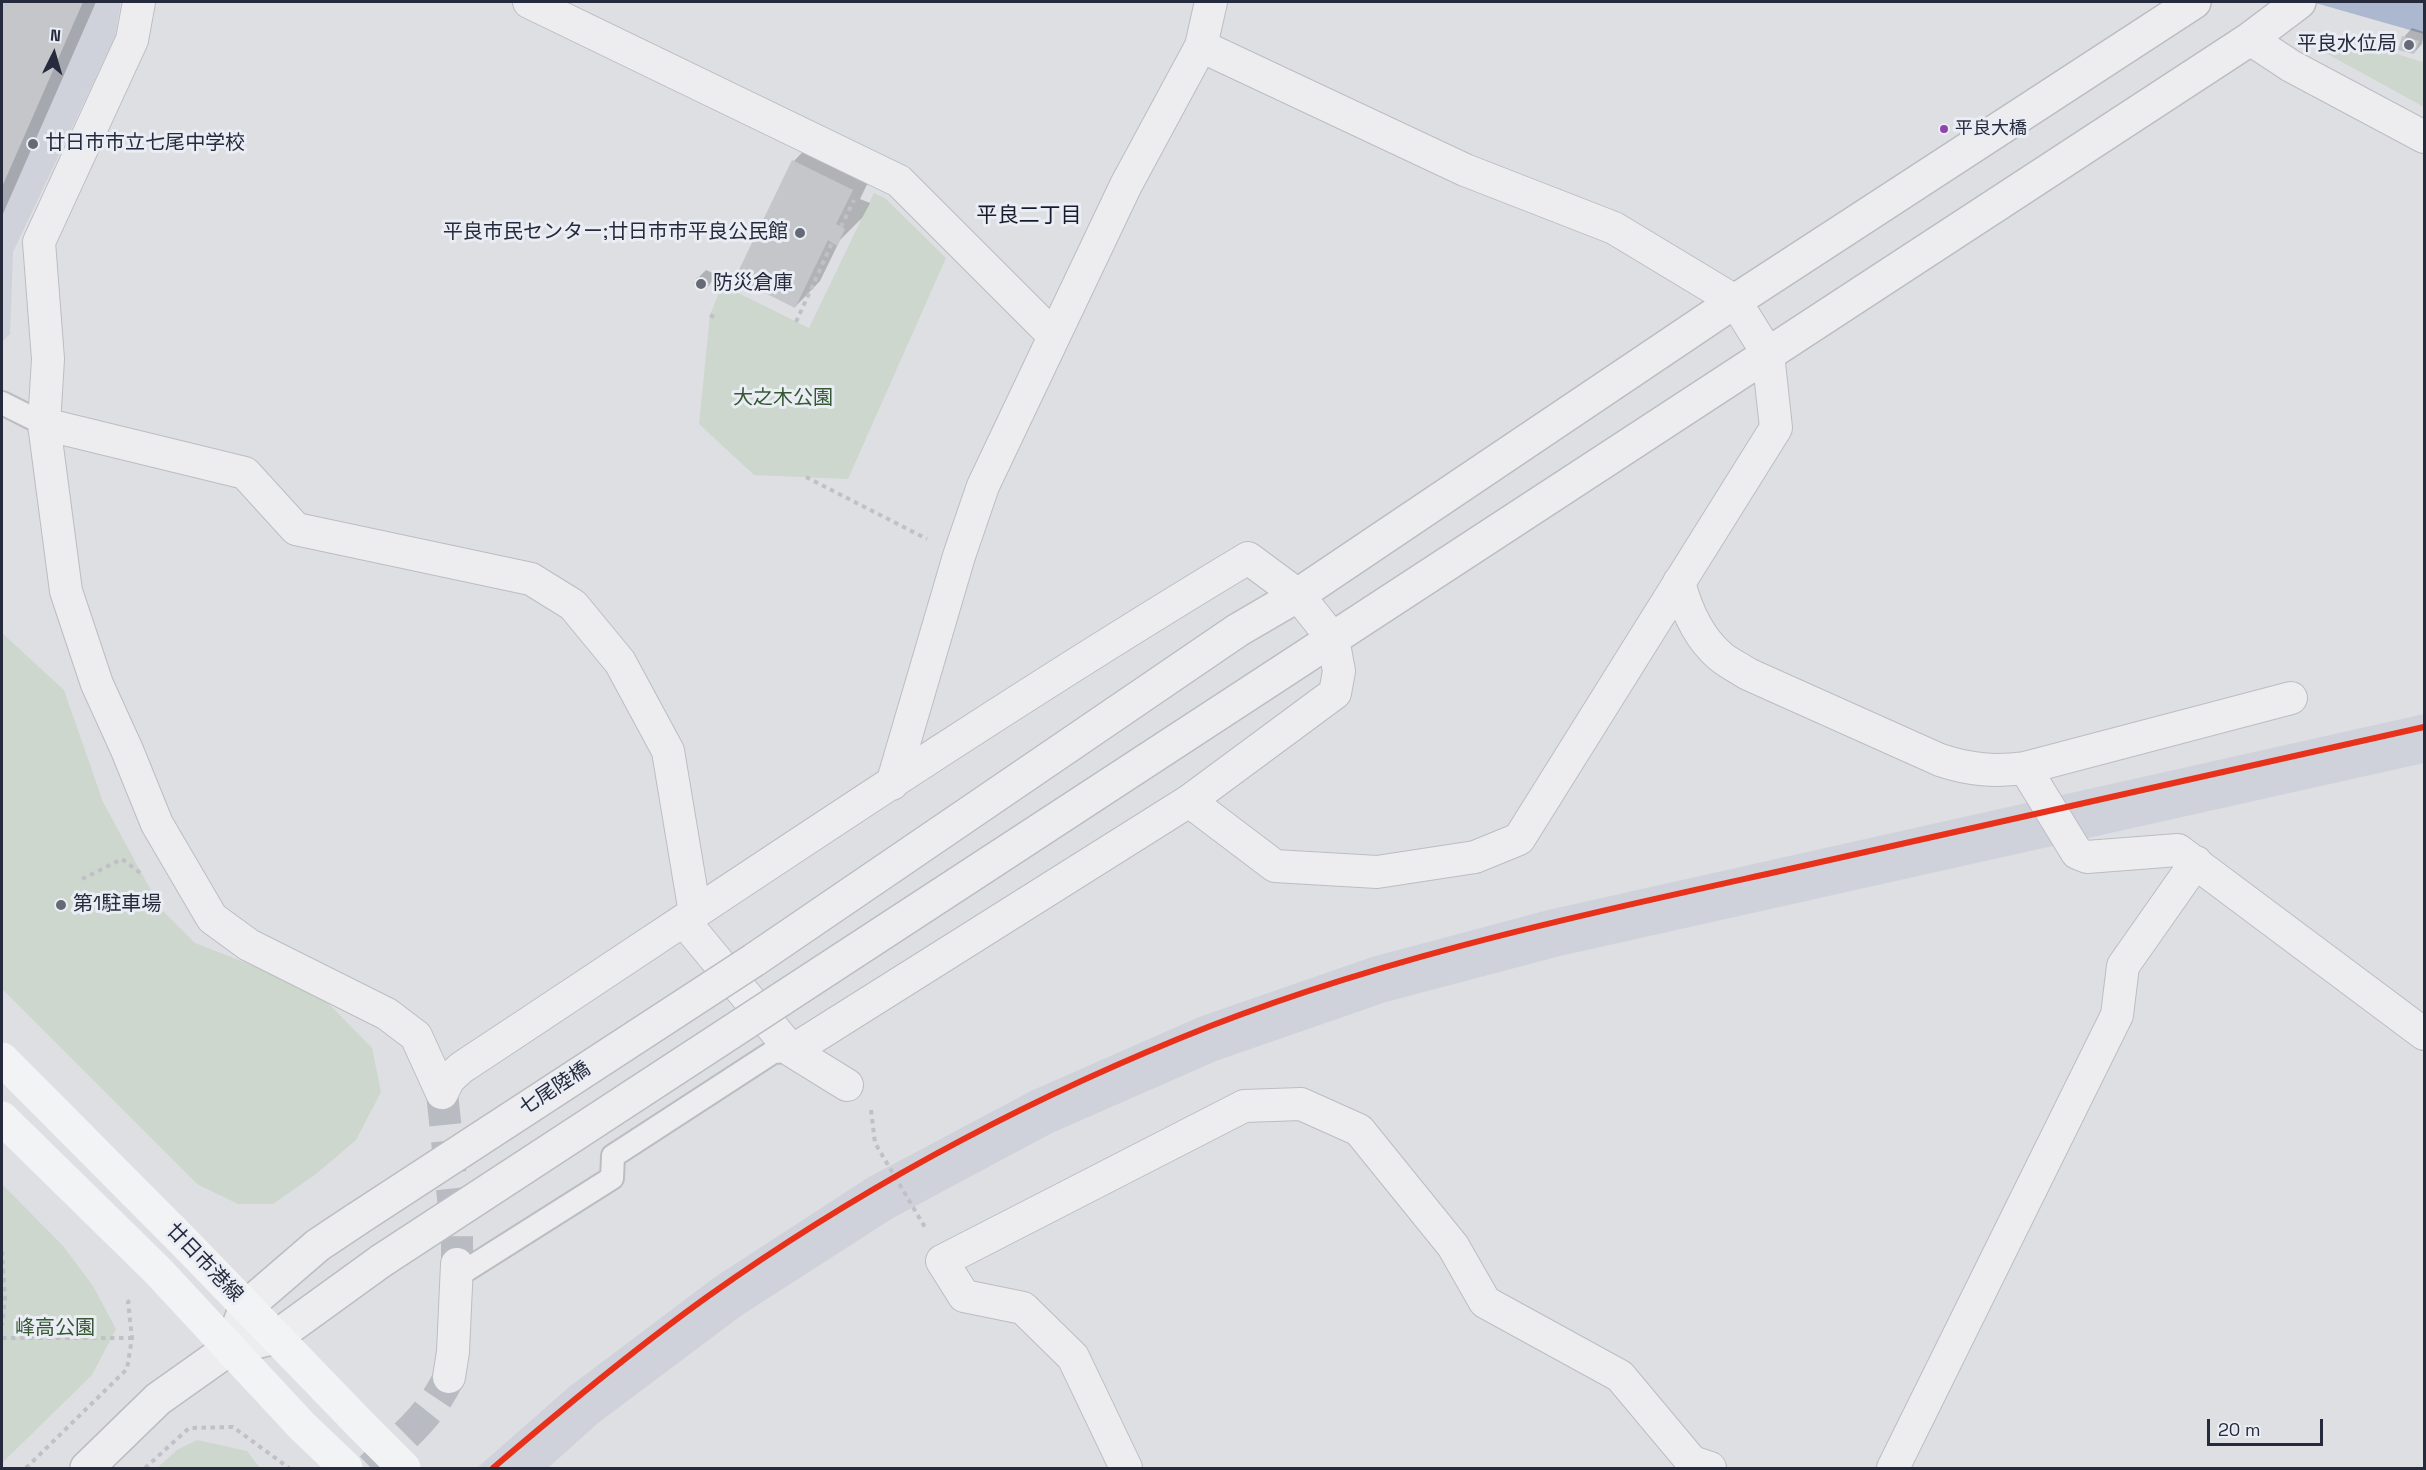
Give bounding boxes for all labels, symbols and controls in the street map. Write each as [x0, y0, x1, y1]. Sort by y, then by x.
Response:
north arrow [24, 24, 84, 84]
text: N [49, 25, 62, 46]
place label: 平良水位局 [2297, 33, 2397, 57]
marker: 平良水位局 [2402, 38, 2416, 52]
place label: 平良大橋 [1955, 118, 2027, 140]
marker: 平良大橋 [1938, 123, 1950, 135]
place label: 廿日市市立七尾中学校 [45, 132, 245, 156]
marker: 廿日市市立七尾中学校 [26, 137, 40, 151]
district label: 平良二丁目 [977, 203, 1081, 229]
place label: 平良市民センター;廿日市市平良公民館 [443, 221, 788, 245]
marker: 平良市民センター;廿日市市平良公民館 [793, 226, 807, 240]
place label: 防災倉庫 [713, 272, 793, 296]
marker: 防災倉庫 [694, 277, 708, 291]
park label: 大之木公園 [733, 387, 833, 411]
place label: 第1駐車場 [73, 893, 161, 917]
marker: 第1駐車場 [54, 898, 68, 912]
street label: 七尾陸橋 [515, 1057, 595, 1121]
street label: 廿日市港線 [161, 1219, 247, 1307]
park label: 峰高公園 [15, 1317, 95, 1341]
scale bar [2210, 1407, 2326, 1445]
text: 20 m [2218, 1418, 2261, 1441]

